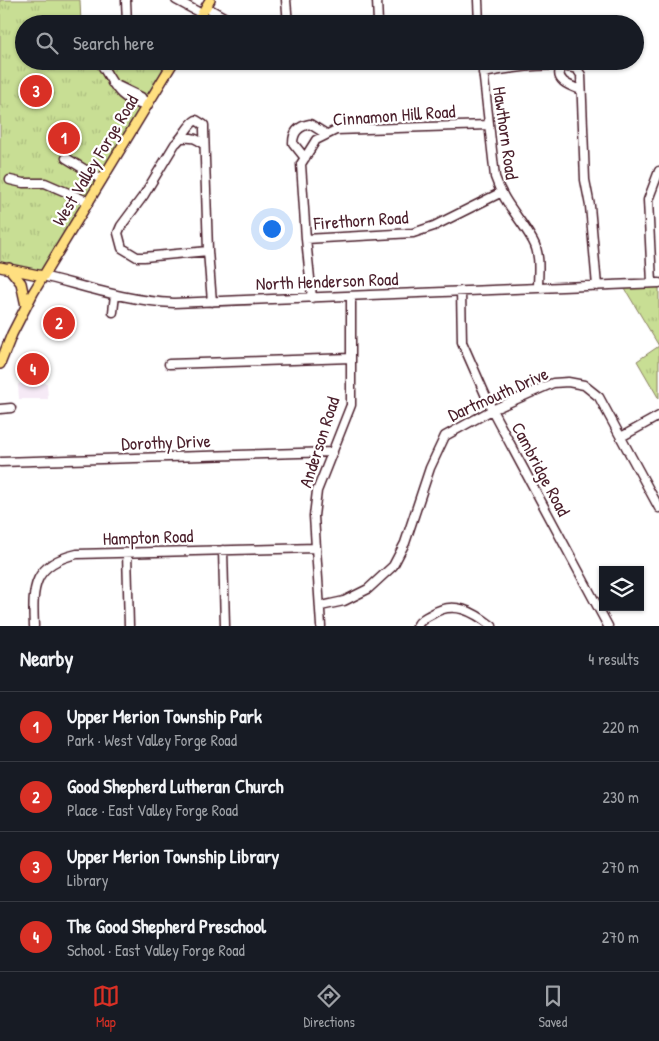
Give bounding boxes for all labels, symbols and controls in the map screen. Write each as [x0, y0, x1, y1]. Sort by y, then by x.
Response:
search box [15, 15, 644, 70]
icon: search [33, 29, 61, 57]
text: Search here [73, 30, 154, 56]
pin: 3 [20, 72, 52, 110]
street label: Hawthorn Road [487, 85, 525, 181]
street label: West Valley Forge Road [46, 90, 144, 230]
street label: Cinnamon Hill Road [332, 98, 456, 132]
pin: 1 [48, 119, 80, 157]
street label: Firethorn Road [312, 204, 409, 236]
your location [259, 216, 285, 242]
street label: North Henderson Road [255, 266, 399, 296]
pin: 2 [43, 304, 75, 342]
pin: 4 [17, 350, 49, 388]
street label: Dartmouth Drive [444, 361, 552, 427]
street label: Anderson Road [293, 393, 345, 491]
street label: Cambridge Road [506, 417, 576, 521]
street label: Dorothy Drive [121, 428, 211, 456]
street label: Hampton Road [102, 523, 194, 551]
map controls [599, 566, 644, 611]
button: layers [599, 566, 644, 611]
text: Nearby [20, 644, 73, 673]
text: 4 results [588, 648, 639, 670]
text: Upper Merion Township Park [67, 703, 262, 729]
text: 1 [33, 716, 39, 738]
text: 220 m [602, 716, 639, 738]
text: Park · West Valley Forge Road [67, 729, 237, 751]
text: Good Shepherd Lutheran Church [67, 773, 283, 799]
text: 2 [32, 786, 40, 808]
text: 230 m [603, 786, 639, 808]
text: Place · East Valley Forge Road [67, 799, 238, 821]
text: Upper Merion Township Library [67, 843, 279, 869]
text: 3 [32, 856, 40, 878]
text: 270 m [602, 856, 639, 878]
text: Library [67, 869, 109, 891]
text: The Good Shepherd Preschool [67, 913, 266, 939]
text: 4 [33, 926, 39, 948]
text: 270 m [602, 926, 639, 948]
text: School · East Valley Forge Road [67, 939, 245, 961]
tab: Map [92, 982, 120, 1031]
tab: Directions [303, 982, 355, 1031]
tab: Saved [539, 982, 567, 1031]

